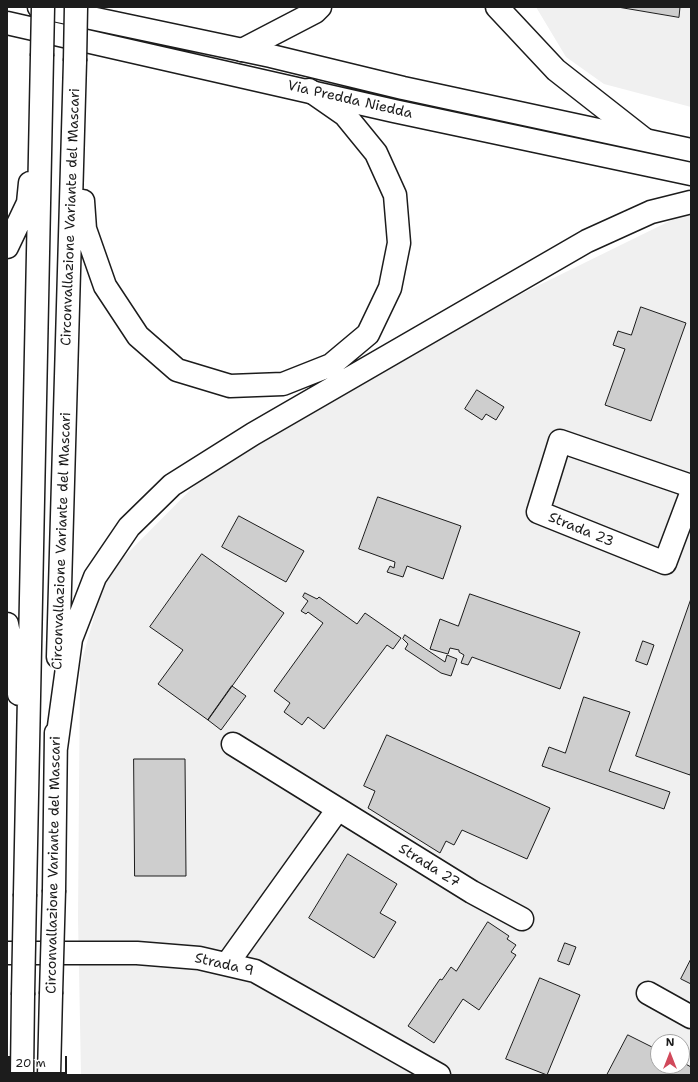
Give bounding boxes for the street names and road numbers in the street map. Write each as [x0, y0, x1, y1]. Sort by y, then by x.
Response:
street label: Via Predda Niedda [286, 77, 414, 123]
street label: Circonvallazione Variante del Mascari [58, 88, 84, 346]
street label: Circonvallazione Variante del Mascari [49, 412, 75, 670]
street label: Strada 23 [546, 509, 616, 551]
street label: Circonvallazione Variante del Mascari [43, 736, 65, 994]
street label: Strada 27 [395, 841, 463, 891]
street label: Strada 9 [193, 950, 255, 980]

